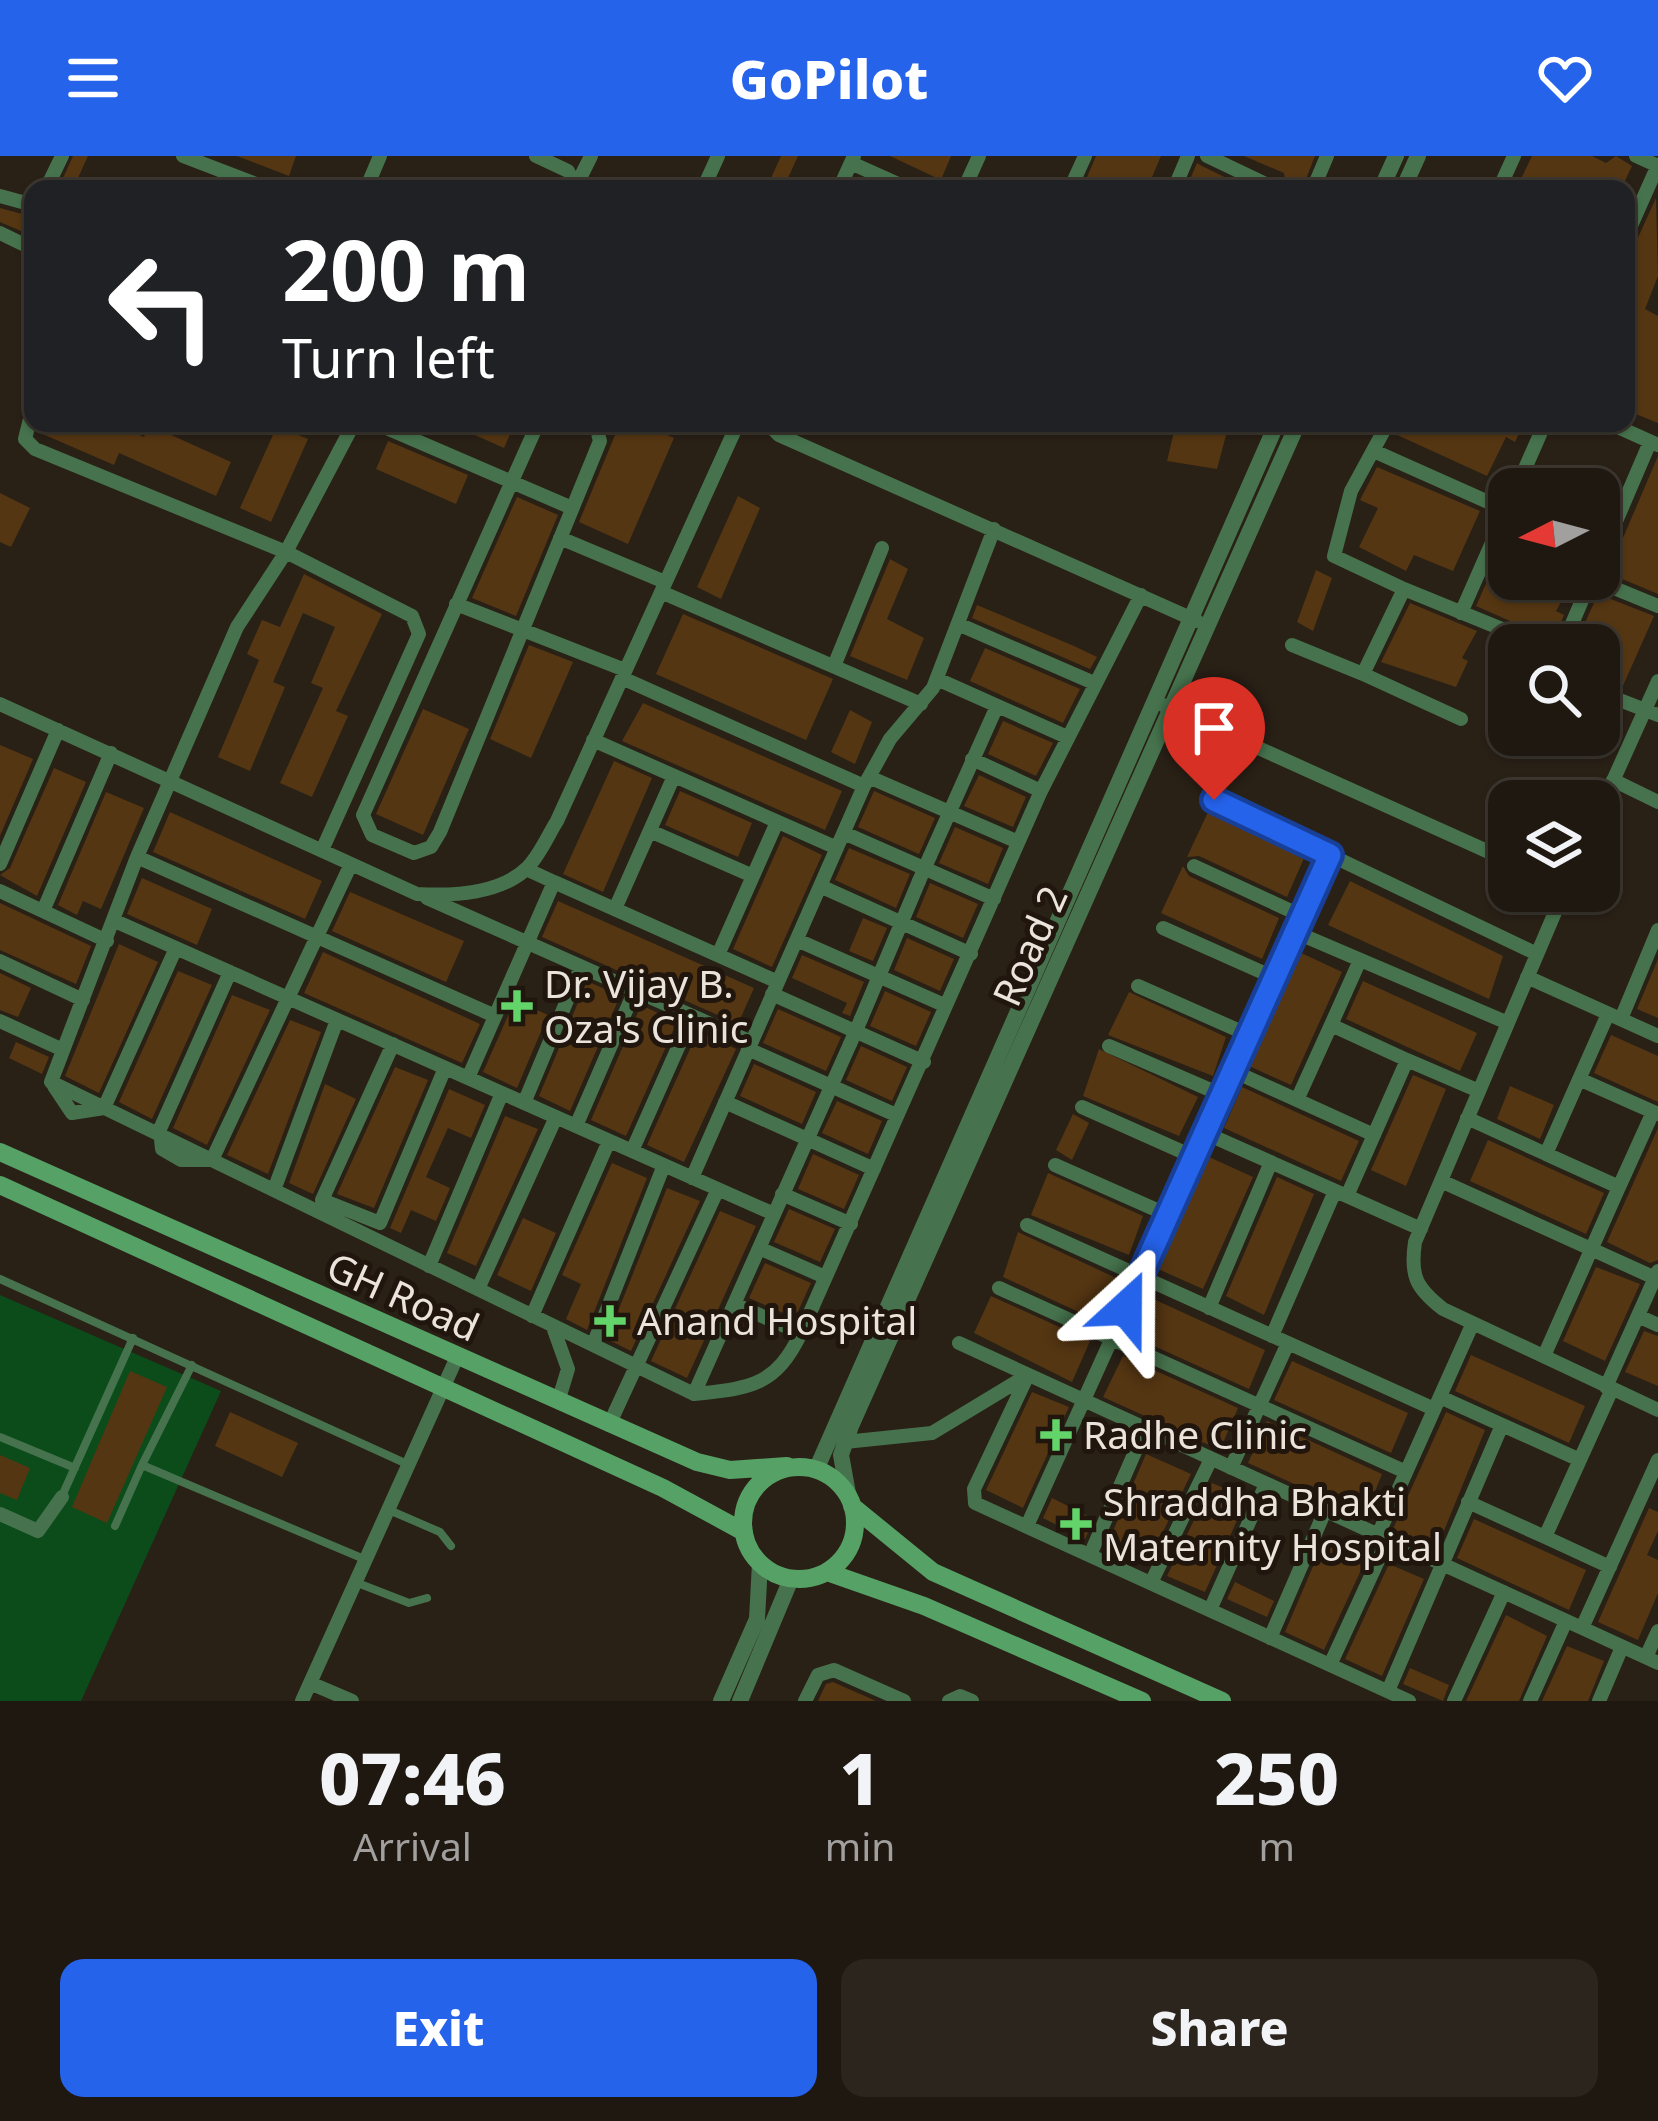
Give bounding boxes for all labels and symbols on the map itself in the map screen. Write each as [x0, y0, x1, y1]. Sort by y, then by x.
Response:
north arrow [1488, 468, 1620, 600]
pin [1163, 677, 1265, 800]
street label: Road 2 [979, 877, 1078, 1014]
place label: Dr. Vijay B. Oza's Clinic [544, 956, 748, 1054]
marker: Dr. Vijay B. Oza's Clinic [501, 990, 533, 1022]
street label: GH Road [319, 1239, 488, 1353]
position arrow [1063, 1245, 1189, 1371]
place label: Anand Hospital [637, 1293, 917, 1346]
marker: Anand Hospital [594, 1305, 626, 1337]
place label: Radhe Clinic [1083, 1407, 1307, 1460]
marker: Radhe Clinic [1040, 1419, 1072, 1451]
place label: Shraddha Bhakti Maternity Hospital [1103, 1474, 1442, 1572]
marker: Shraddha Bhakti Maternity Hospital [1060, 1508, 1092, 1540]

